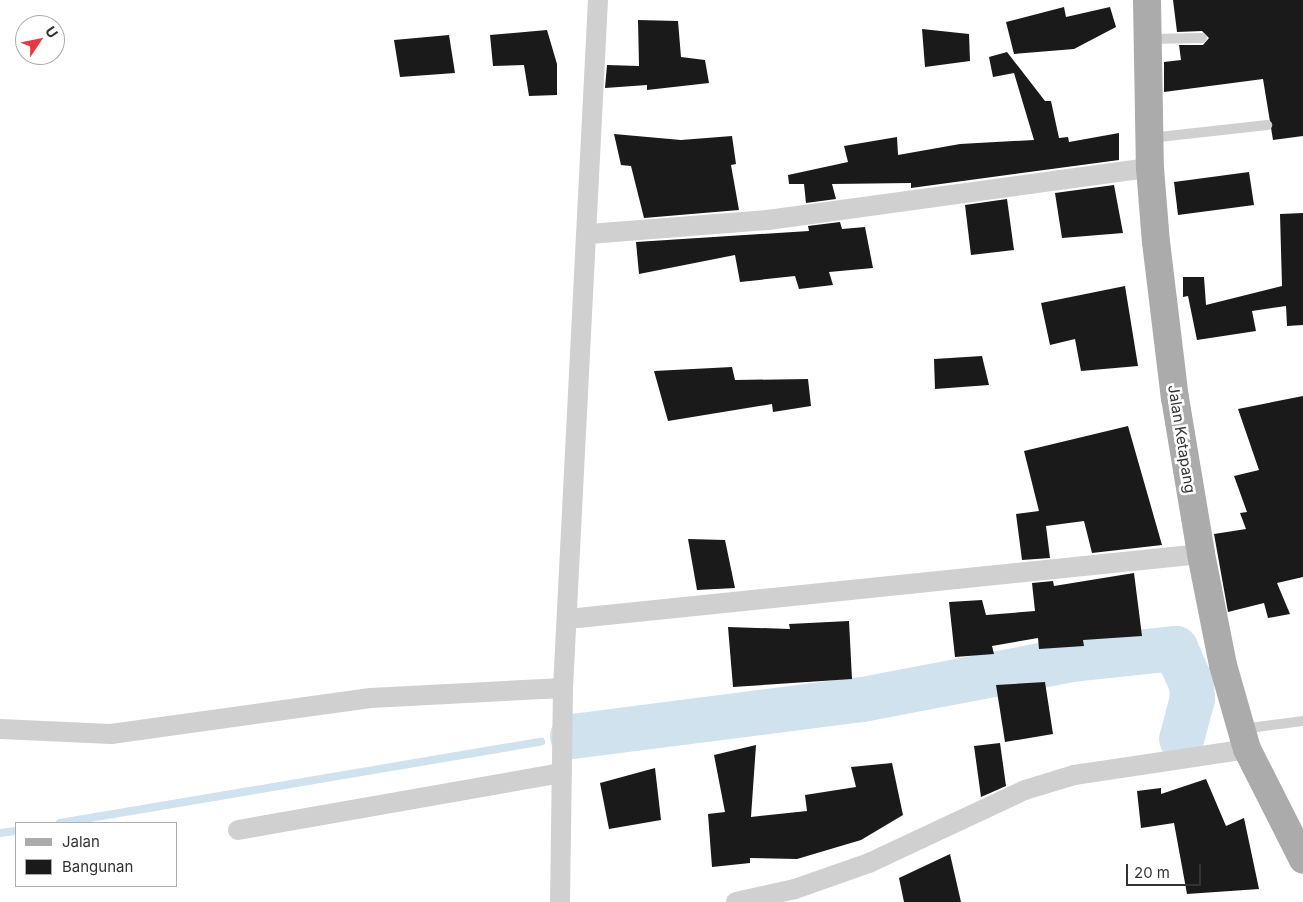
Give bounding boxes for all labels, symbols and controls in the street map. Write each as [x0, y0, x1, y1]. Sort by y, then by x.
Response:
north arrow [15, 15, 65, 65]
text: U [42, 23, 62, 41]
street label: Jalan Ketapang [1165, 383, 1199, 495]
legend [15, 822, 178, 887]
text: Jalan [62, 832, 100, 851]
scale bar [1128, 854, 1203, 886]
text: Bangunan [62, 857, 133, 876]
text: 20 m [1134, 863, 1170, 882]

